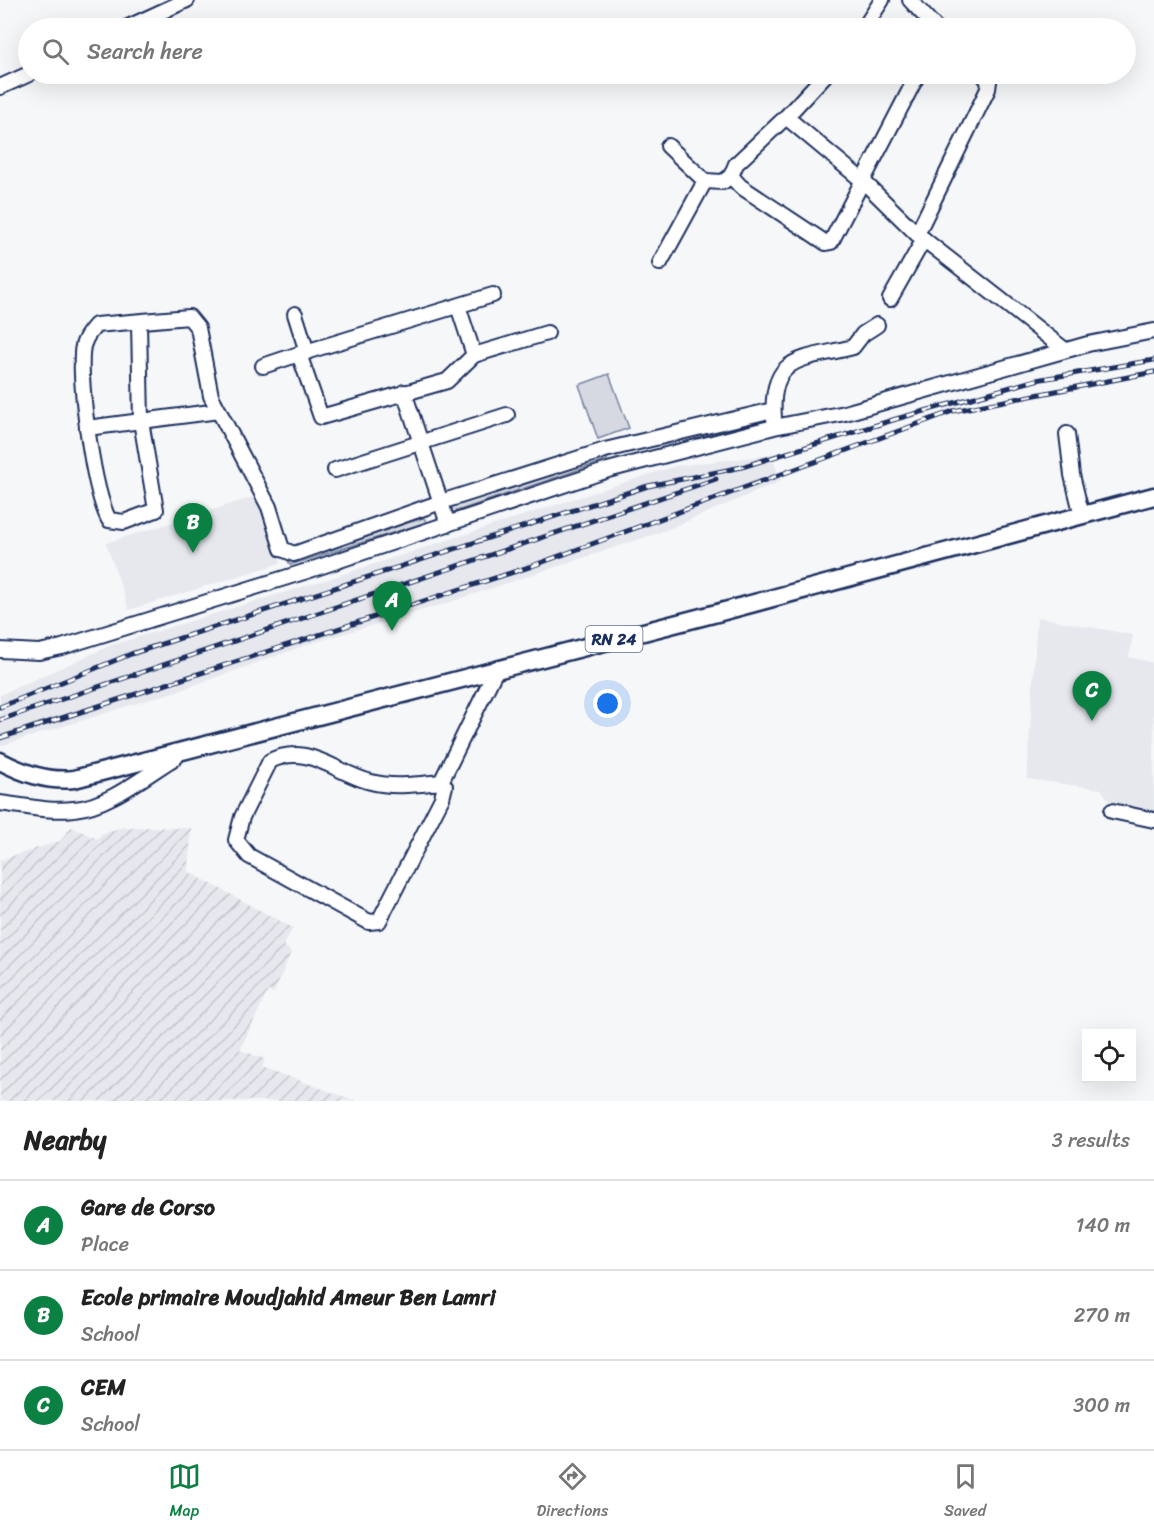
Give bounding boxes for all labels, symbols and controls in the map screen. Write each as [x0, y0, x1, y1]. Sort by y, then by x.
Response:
search box [18, 18, 1136, 84]
text: Search here [87, 32, 203, 71]
icon: search [39, 35, 72, 68]
pin: B [174, 504, 212, 553]
pin: A [372, 582, 412, 631]
road number: RN 24 [586, 626, 642, 652]
pin: C [1072, 672, 1112, 721]
your location [593, 689, 622, 718]
map controls [1082, 1029, 1136, 1083]
button: locate [1082, 1029, 1136, 1083]
text: Nearby [24, 1117, 106, 1163]
text: 3 results [1052, 1123, 1130, 1158]
text: Gare de Corso [81, 1188, 215, 1227]
text: A [37, 1208, 50, 1243]
text: 140 m [1076, 1208, 1130, 1243]
text: Place [81, 1227, 129, 1262]
text: Ecole primaire Moudjahid Ameur Ben Lamri [81, 1278, 495, 1317]
text: B [37, 1298, 50, 1333]
text: 270 m [1074, 1298, 1130, 1333]
text: School [81, 1317, 140, 1352]
text: CEM [81, 1368, 126, 1407]
text: C [37, 1388, 50, 1423]
text: 300 m [1073, 1388, 1130, 1423]
text: School [81, 1407, 140, 1442]
tab: Map [168, 1460, 201, 1525]
tab: Directions [537, 1460, 608, 1525]
tab: Saved [944, 1460, 986, 1525]

